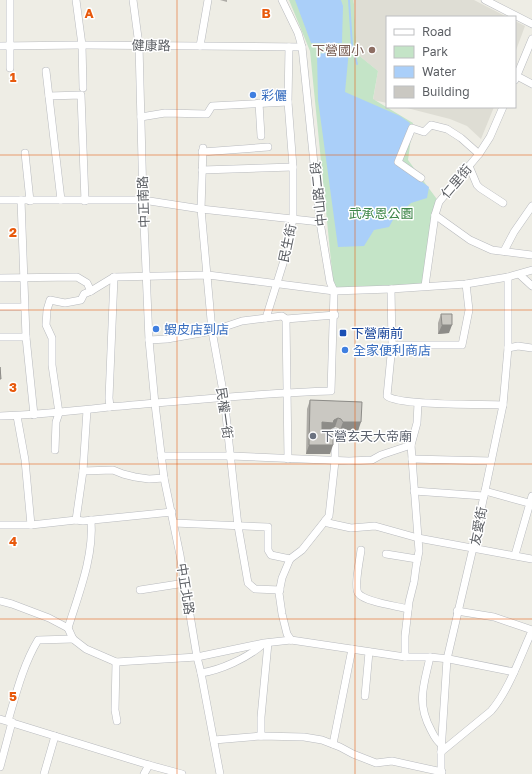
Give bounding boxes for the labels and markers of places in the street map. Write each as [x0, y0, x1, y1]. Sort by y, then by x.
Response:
place label: 下營國小 [312, 42, 364, 58]
marker: 下營國小 [367, 45, 377, 55]
place label: 彩儷 [261, 87, 287, 103]
marker: 彩儷 [248, 90, 258, 100]
place label: 蝦皮店到店 [164, 321, 229, 337]
marker: 蝦皮店到店 [151, 324, 161, 334]
place label: 下營廟前 [351, 325, 403, 341]
marker: 下營廟前 [338, 328, 348, 338]
place label: 全家便利商店 [353, 342, 431, 358]
marker: 全家便利商店 [340, 345, 350, 355]
place label: 下營玄天大帝廟 [321, 428, 412, 444]
marker: 下營玄天大帝廟 [308, 431, 318, 441]

